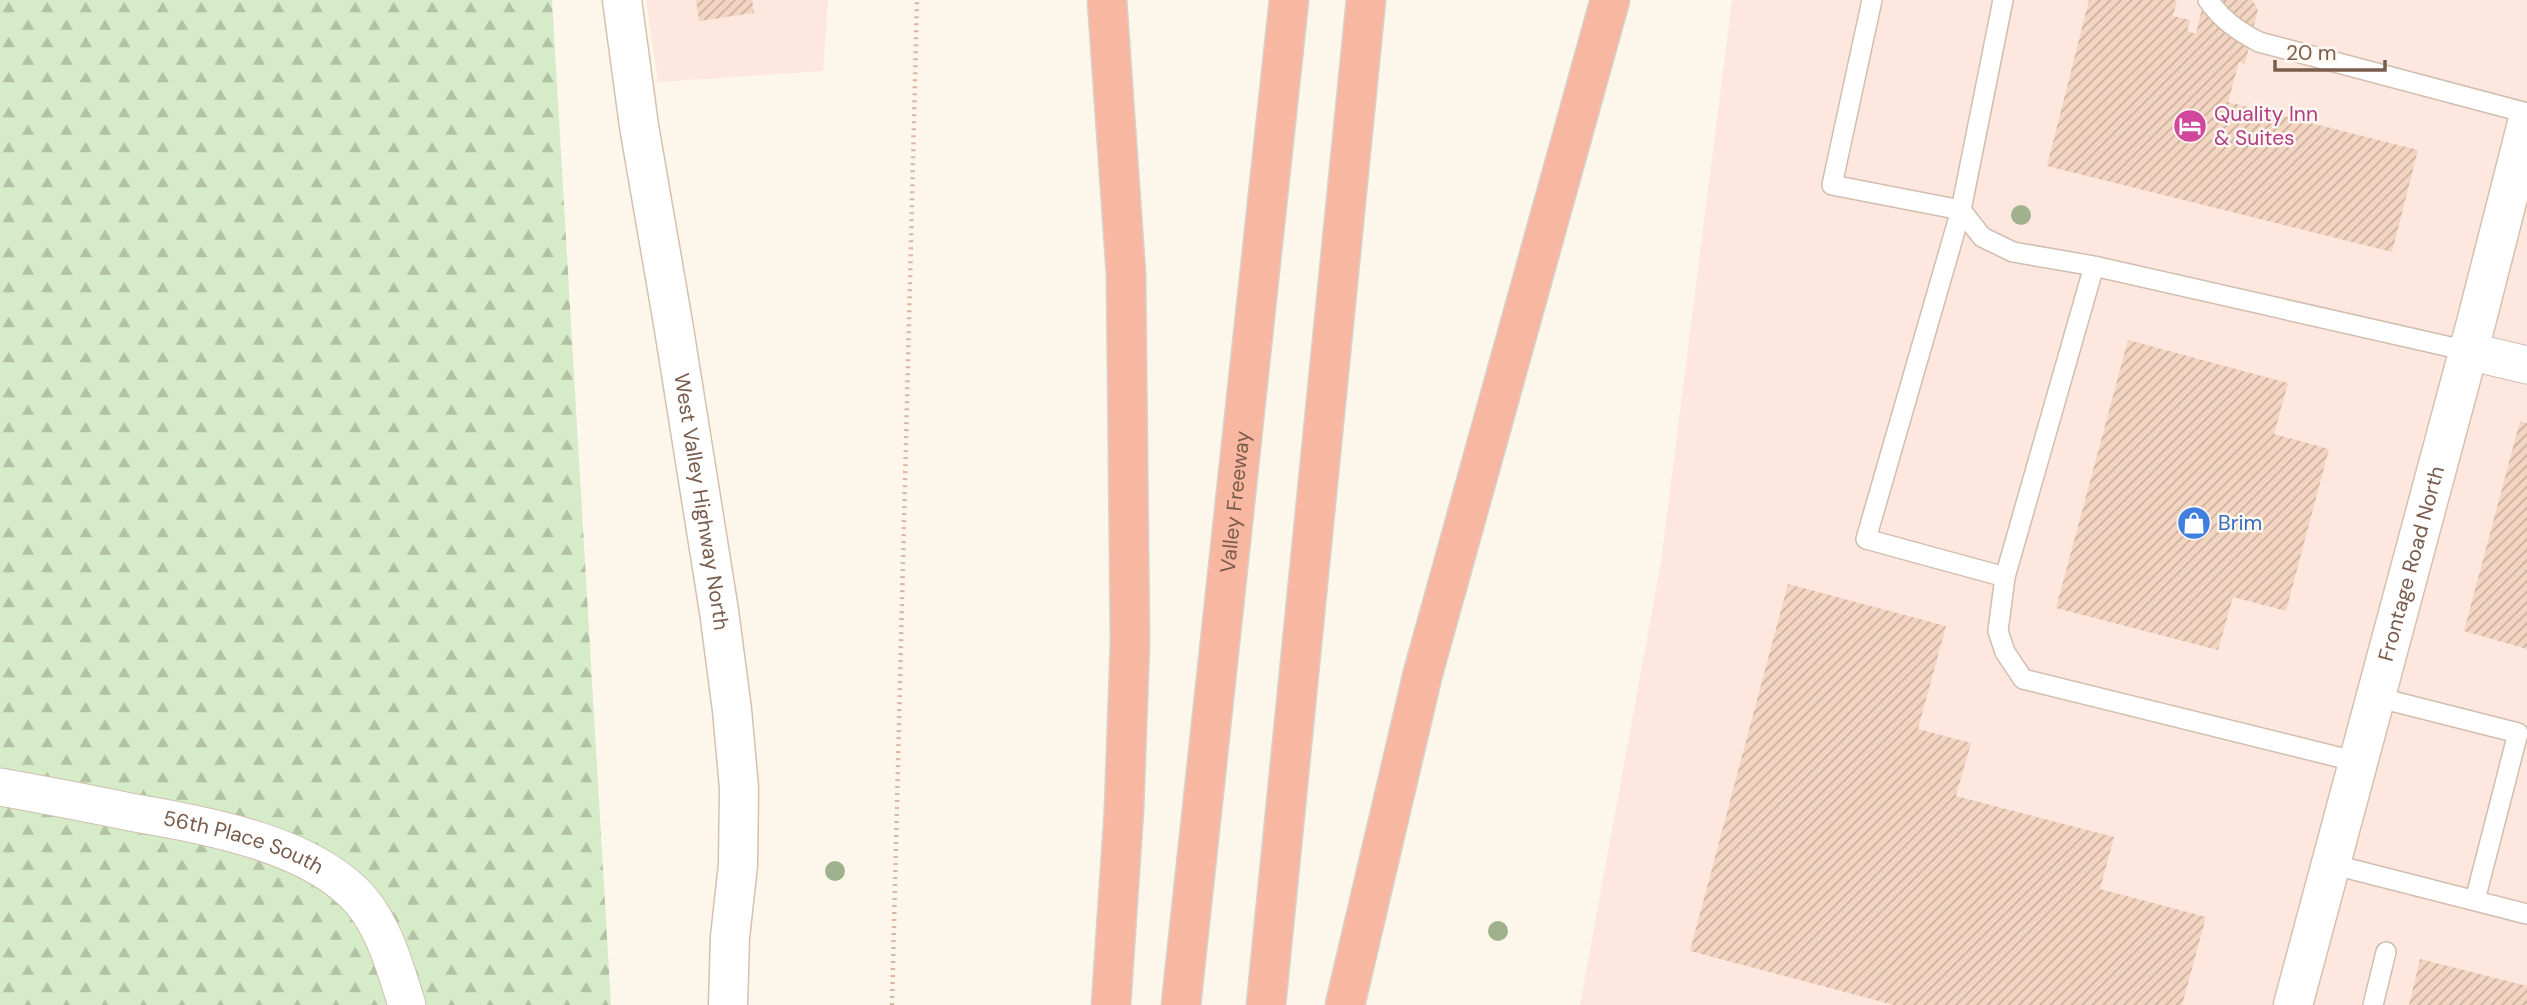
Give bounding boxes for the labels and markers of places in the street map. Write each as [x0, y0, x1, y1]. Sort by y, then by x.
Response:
place label: Quality Inn & Suites [2214, 100, 2318, 152]
hotel icon: Quality Inn & Suites [2171, 107, 2209, 145]
shop icon: Brim [2175, 504, 2213, 542]
place label: Brim [2218, 509, 2262, 537]

